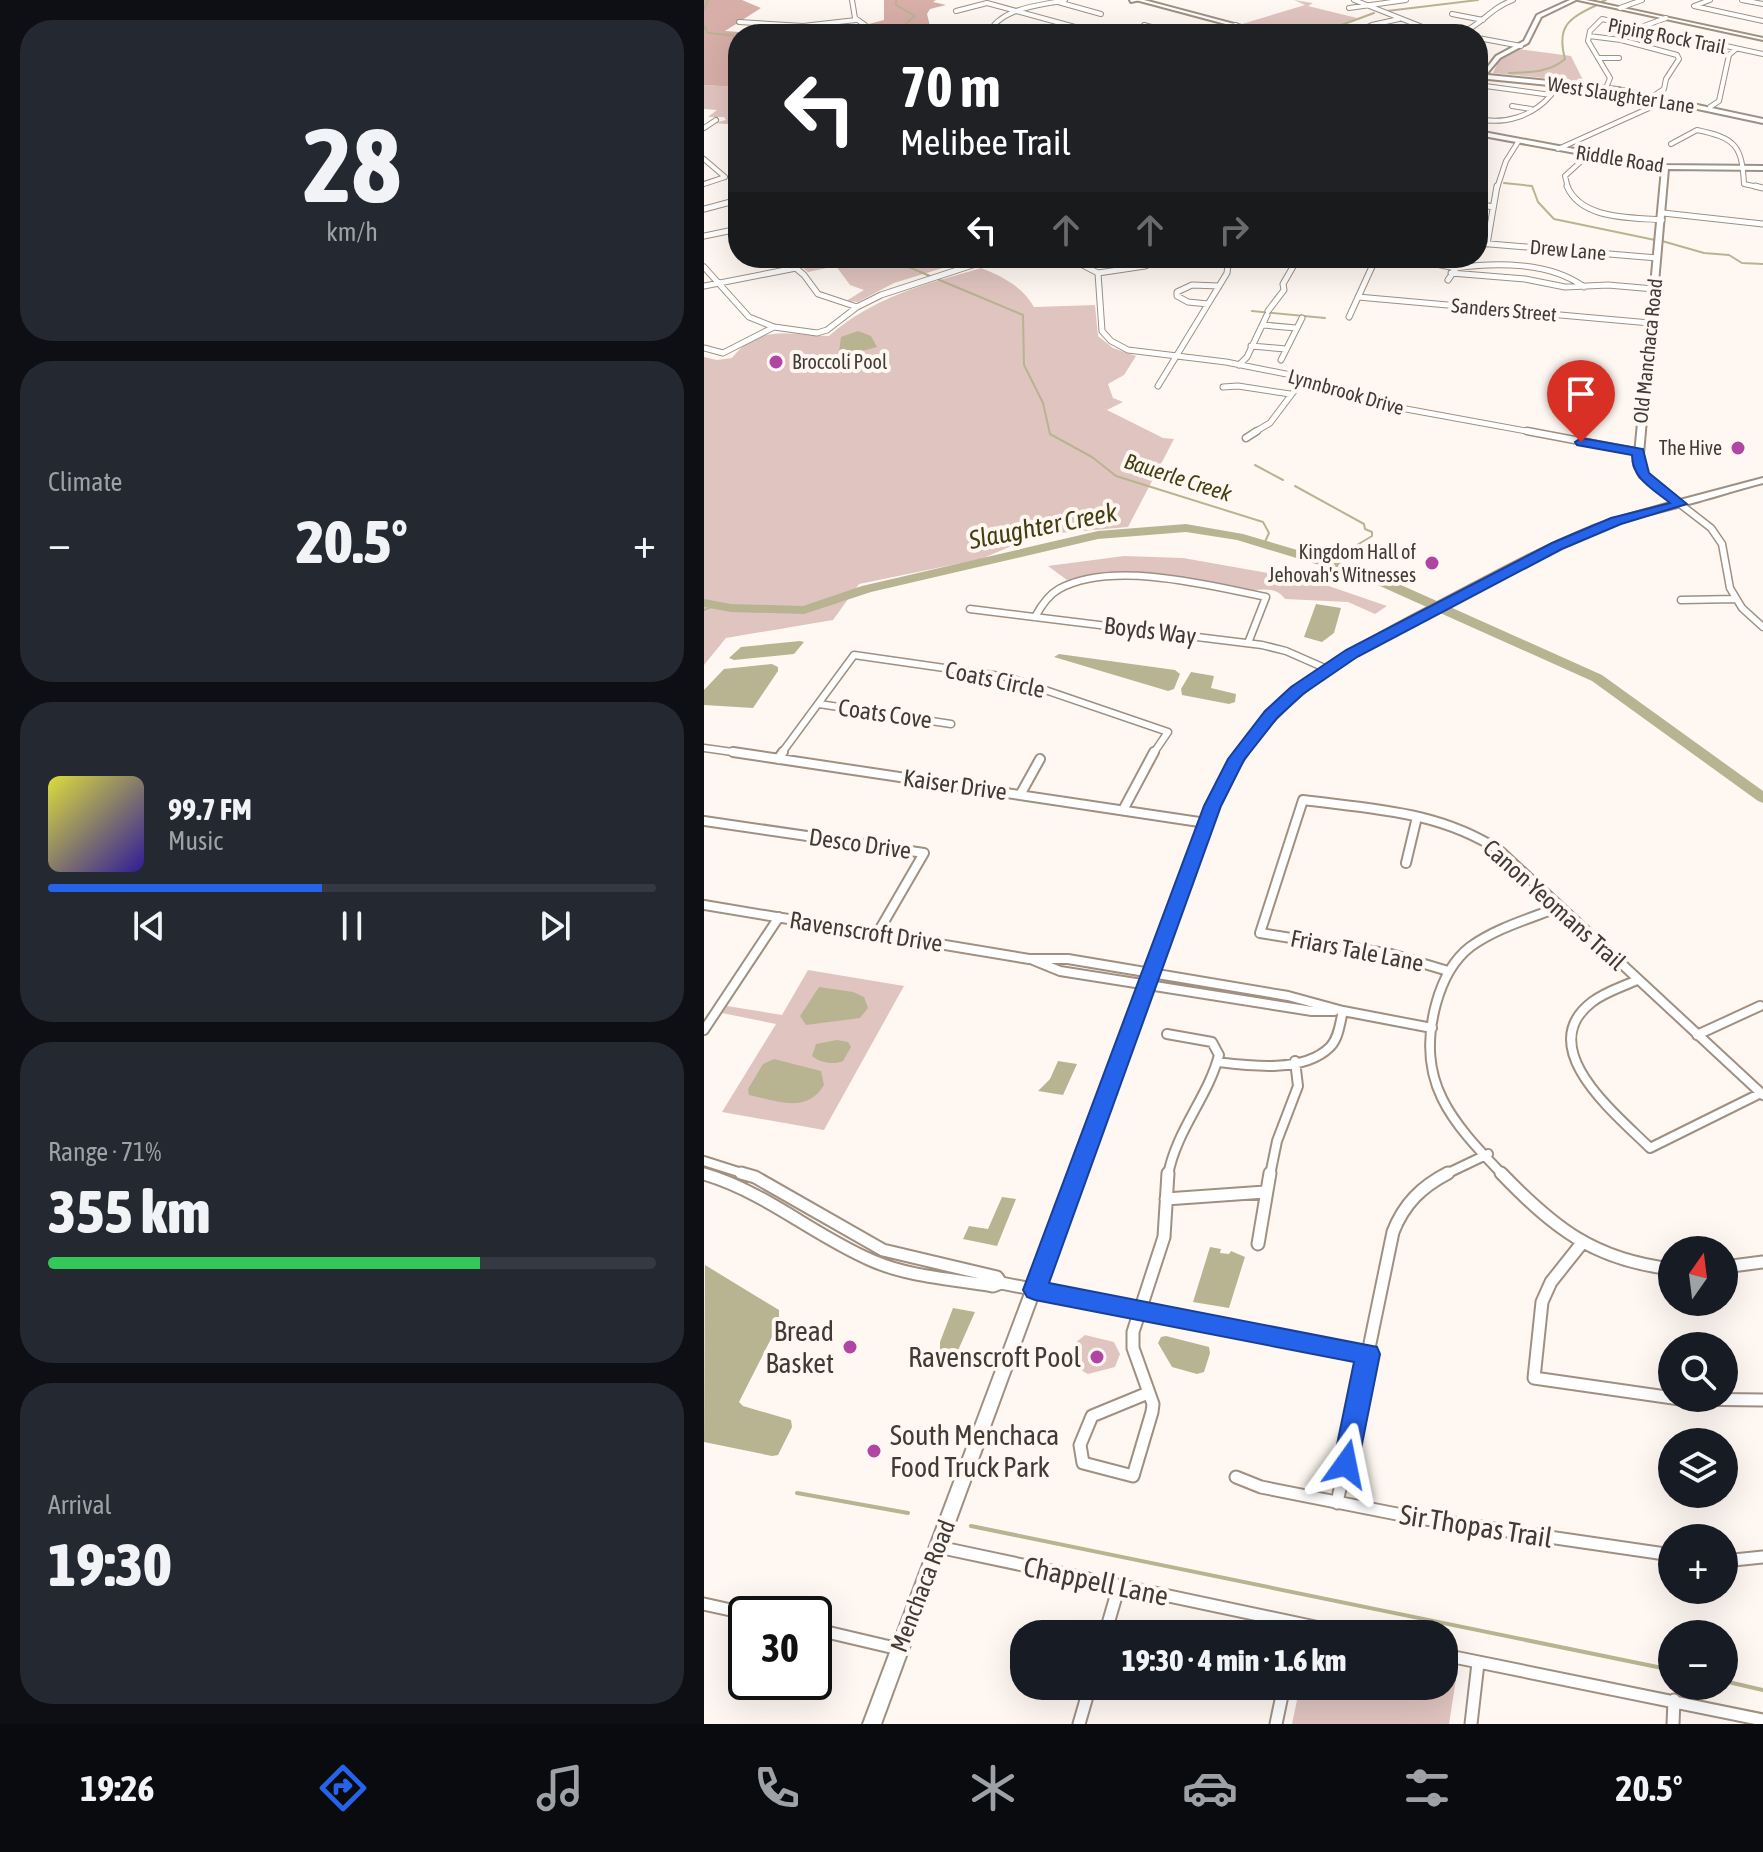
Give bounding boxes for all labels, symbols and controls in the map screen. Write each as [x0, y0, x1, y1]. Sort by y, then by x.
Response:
street label: Piping Rock Trail [1606, 13, 1729, 58]
text: 70 m [900, 55, 1001, 119]
icon: left [768, 56, 872, 160]
street label: West Slaughter Lane [1546, 72, 1696, 117]
text: 28 [303, 105, 401, 224]
text: Melibee Trail [900, 121, 1071, 163]
street label: Riddle Road [1574, 140, 1666, 177]
icon: left [960, 208, 1004, 252]
icon: ahead [1044, 208, 1088, 252]
icon: ahead [1128, 208, 1172, 252]
icon: right [1212, 208, 1256, 252]
text: km/h [326, 217, 378, 247]
street label: Drew Lane [1529, 235, 1607, 264]
street label: Old Manchaca Road [1628, 277, 1667, 424]
street label: Sanders Street [1450, 293, 1558, 326]
place label: Broccoli Pool [792, 350, 888, 373]
marker: Broccoli Pool [767, 353, 785, 371]
pin [1547, 360, 1615, 442]
street label: Lynnbrook Drive [1286, 364, 1407, 419]
icon: arrive [1559, 372, 1603, 416]
place label: The Hive [1659, 436, 1722, 459]
marker: The Hive [1729, 439, 1747, 457]
water label: Bauerle Creek [1121, 447, 1235, 507]
text: Climate [48, 467, 122, 497]
water label: Slaughter Creek [965, 497, 1120, 555]
text: 20.5° [296, 507, 408, 576]
text: − [48, 517, 71, 567]
text: + [633, 517, 656, 567]
place label: Kingdom Hall of Jehovah's Witnesses [1268, 540, 1416, 586]
marker: Kingdom Hall of Jehovah's Witnesses [1423, 554, 1441, 572]
street label: Boyds Way [1102, 611, 1198, 650]
street label: Coats Circle [943, 656, 1047, 703]
street label: Coats Cove [837, 694, 934, 733]
street label: Kaiser Drive [902, 764, 1009, 805]
text: 99.7 FM [168, 792, 252, 826]
street label: Desco Drive [807, 823, 913, 864]
text: Music [168, 826, 223, 856]
street label: Canon Yeomans Trail [1478, 834, 1631, 976]
icon: previous [127, 904, 171, 948]
icon: pause [330, 904, 374, 948]
icon: next [533, 904, 577, 948]
street label: Ravenscroft Drive [788, 906, 944, 957]
street label: Friars Tale Lane [1288, 924, 1426, 977]
text: Range · 71% [48, 1137, 161, 1167]
text: 355 km [48, 1177, 210, 1246]
north arrow [1658, 1236, 1738, 1316]
map controls [1658, 1236, 1738, 1700]
place label: Bread Basket [765, 1315, 834, 1379]
button: search [1658, 1332, 1738, 1412]
marker: Bread Basket [841, 1338, 859, 1356]
place label: Ravenscroft Pool [908, 1341, 1082, 1373]
marker: Ravenscroft Pool [1088, 1348, 1106, 1366]
place label: South Menchaca Food Truck Park [890, 1419, 1059, 1483]
position arrow [1304, 1422, 1388, 1506]
button: layers [1658, 1428, 1738, 1508]
marker: South Menchaca Food Truck Park [865, 1442, 883, 1460]
text: Arrival [48, 1490, 112, 1520]
street label: Sir Thopas Trail [1397, 1498, 1555, 1554]
street label: Menchaca Road [885, 1516, 960, 1656]
button: + [1658, 1524, 1738, 1604]
text: 19:30 [48, 1530, 171, 1599]
street label: Chappell Lane [1021, 1550, 1171, 1612]
speed limit sign: 30 [728, 1596, 832, 1700]
button: − [1658, 1620, 1738, 1700]
text: 19:30 · 4 min · 1.6 km [1122, 1643, 1346, 1677]
icon: directions [315, 1760, 371, 1816]
icon: music [532, 1760, 588, 1816]
icon: phone [749, 1760, 805, 1816]
icon: climate [965, 1760, 1021, 1816]
icon: car [1182, 1760, 1238, 1816]
icon: filters [1399, 1760, 1455, 1816]
text: 19:26 [80, 1767, 154, 1809]
text: 20.5° [1615, 1767, 1683, 1809]

